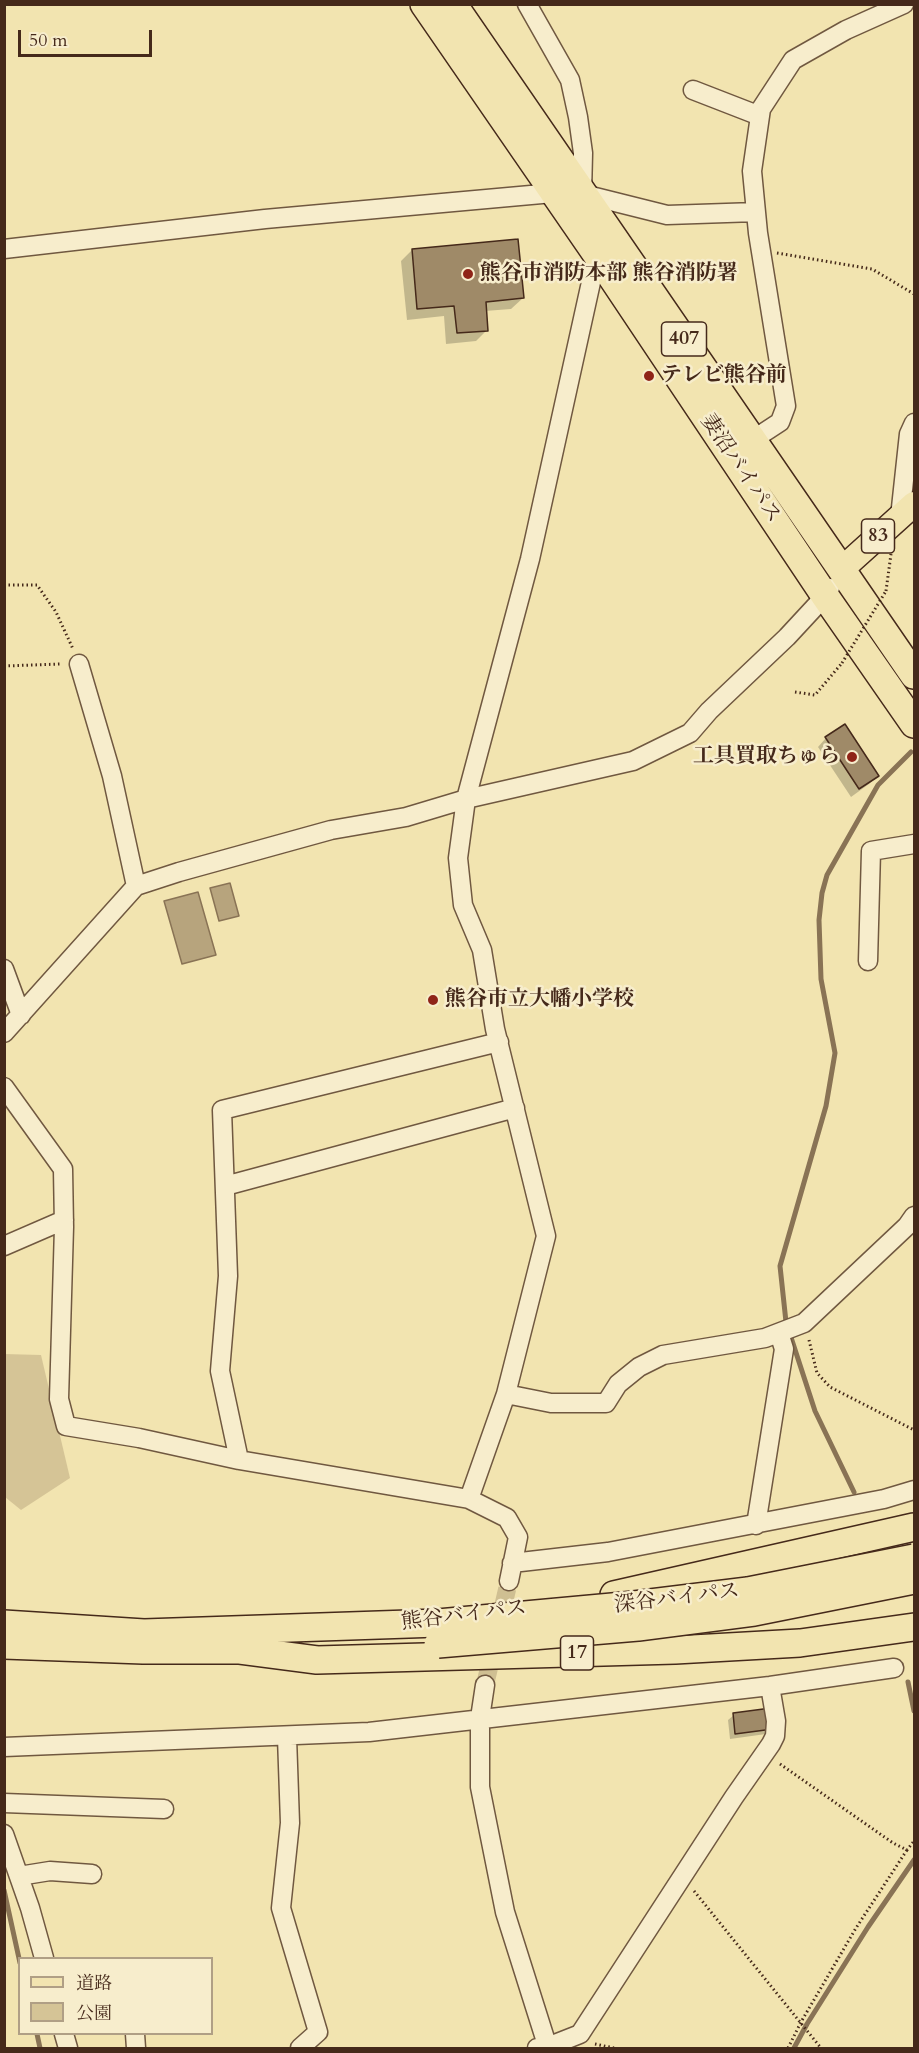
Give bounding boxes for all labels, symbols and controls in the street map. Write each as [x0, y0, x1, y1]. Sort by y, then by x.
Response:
scale bar [21, 18, 154, 56]
text: 50 m [29, 28, 68, 53]
place label: 熊谷市消防本部 熊谷消防署 [480, 261, 738, 287]
marker: 熊谷市消防本部 熊谷消防署 [461, 267, 475, 281]
road number: 407 [662, 322, 706, 356]
place label: テレビ熊谷前 [661, 363, 787, 389]
marker: テレビ熊谷前 [642, 369, 656, 383]
street label: 妻沼バイパス [694, 410, 786, 528]
road number: 83 [862, 519, 894, 553]
place label: 工具買取ちゅら [693, 744, 840, 770]
marker: 工具買取ちゅら [845, 750, 859, 764]
place label: 熊谷市立大幡小学校 [445, 987, 634, 1013]
marker: 熊谷市立大幡小学校 [426, 993, 440, 1007]
street label: 深谷バイパス [613, 1579, 741, 1619]
street label: 熊谷バイパス [400, 1596, 528, 1636]
road number: 17 [560, 1636, 594, 1670]
legend [18, 1957, 213, 2035]
text: 道路 [76, 1971, 112, 1996]
text: 公園 [76, 2001, 112, 2026]

